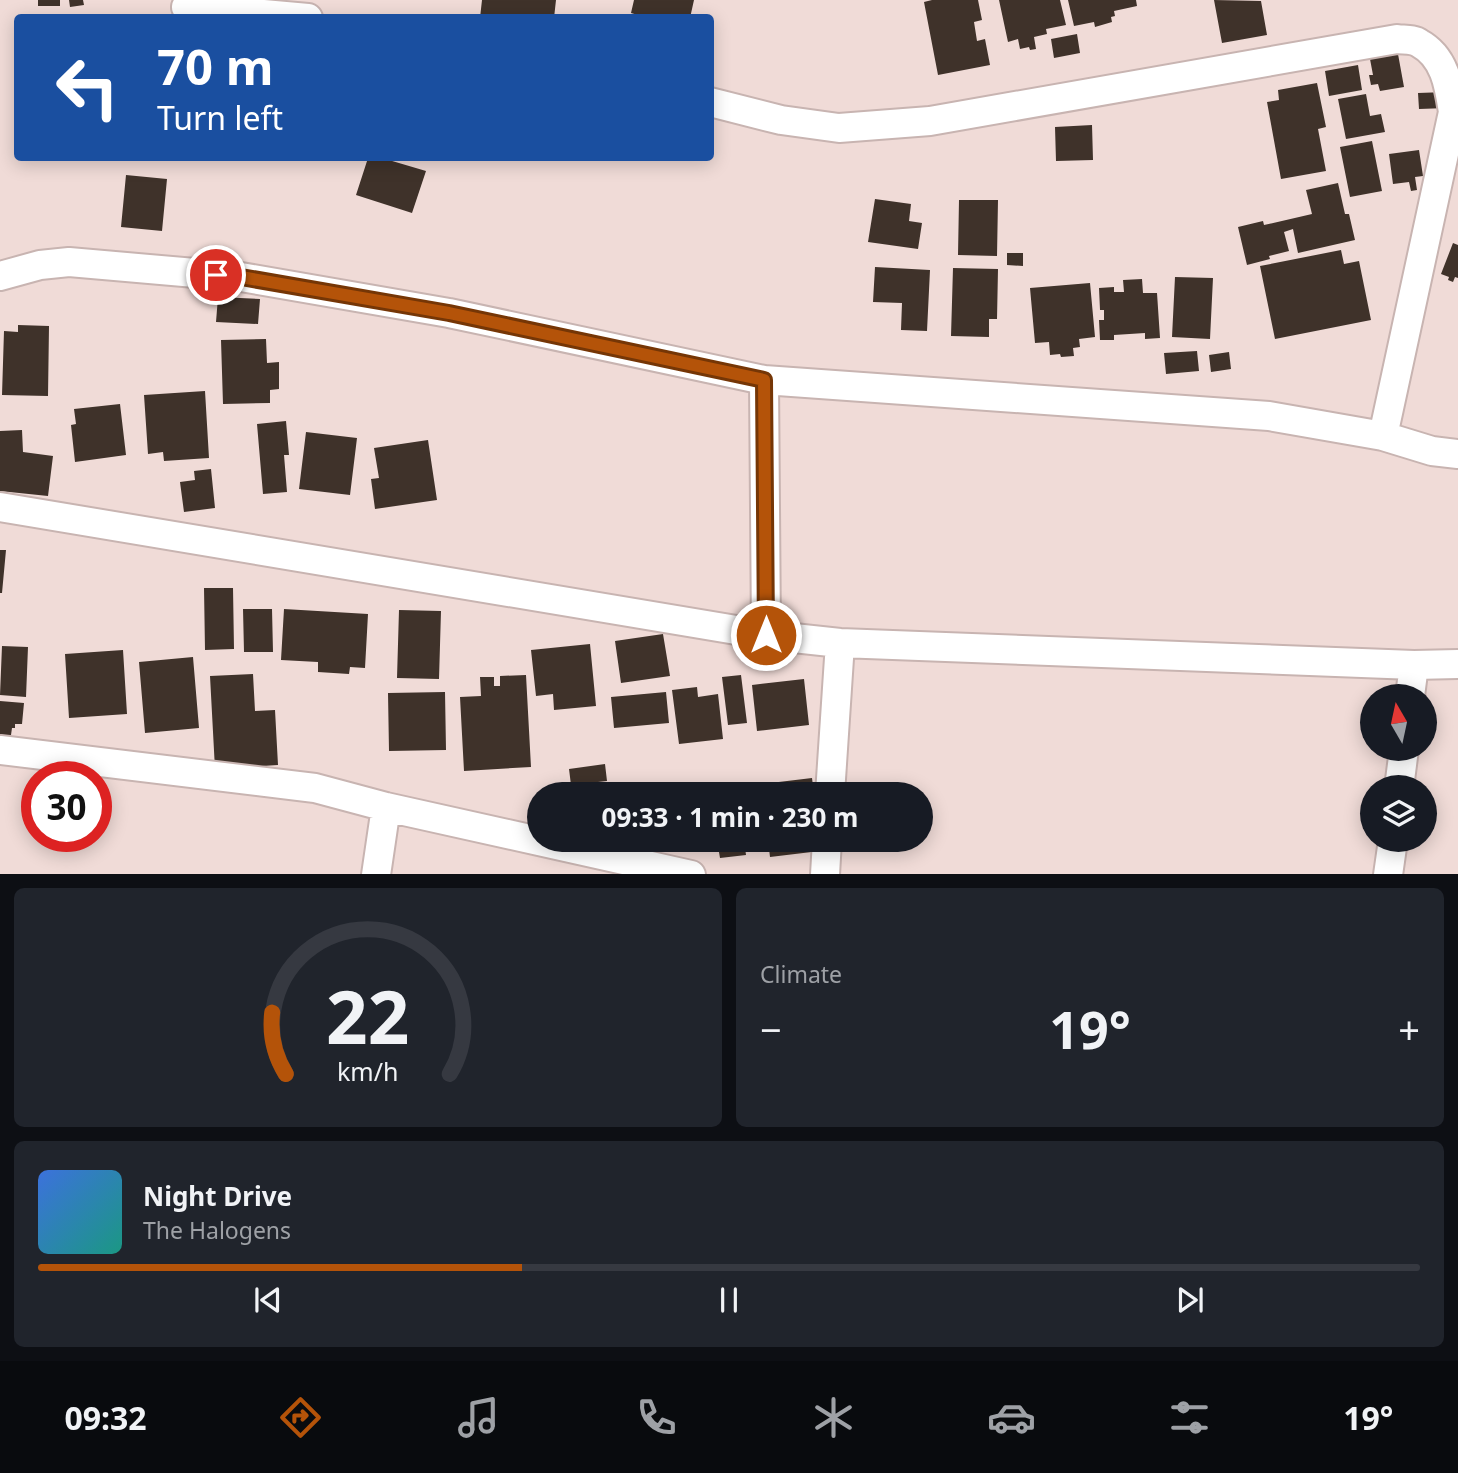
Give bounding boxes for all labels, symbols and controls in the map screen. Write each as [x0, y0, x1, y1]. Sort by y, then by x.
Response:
text: 70 m [157, 33, 274, 99]
icon: left [42, 42, 133, 133]
text: Turn left [157, 96, 283, 139]
pin [186, 245, 246, 305]
icon: arrive [197, 256, 235, 294]
position arrow [729, 598, 803, 672]
north arrow [1360, 684, 1437, 761]
map controls [1360, 684, 1437, 852]
speed limit sign: 30 [21, 761, 112, 852]
button: layers [1360, 775, 1437, 852]
text: 09:33 · 1 min · 230 m [602, 799, 858, 835]
text: Climate [760, 958, 842, 990]
text: 22 [326, 966, 410, 1065]
text: 19° [1049, 993, 1131, 1064]
text: − [760, 1003, 782, 1055]
text: + [1398, 1003, 1420, 1055]
text: km/h [337, 1053, 399, 1087]
text: Night Drive [143, 1178, 292, 1214]
text: The Halogens [143, 1214, 291, 1246]
icon: previous [249, 1281, 287, 1319]
icon: pause [710, 1281, 748, 1319]
icon: next [1171, 1281, 1209, 1319]
icon: directions [276, 1393, 325, 1442]
icon: music [454, 1393, 503, 1442]
icon: phone [632, 1393, 681, 1442]
icon: climate [809, 1393, 858, 1442]
icon: car [987, 1393, 1036, 1442]
icon: filters [1165, 1393, 1214, 1442]
text: 09:32 [64, 1396, 147, 1439]
text: 19° [1343, 1396, 1393, 1439]

